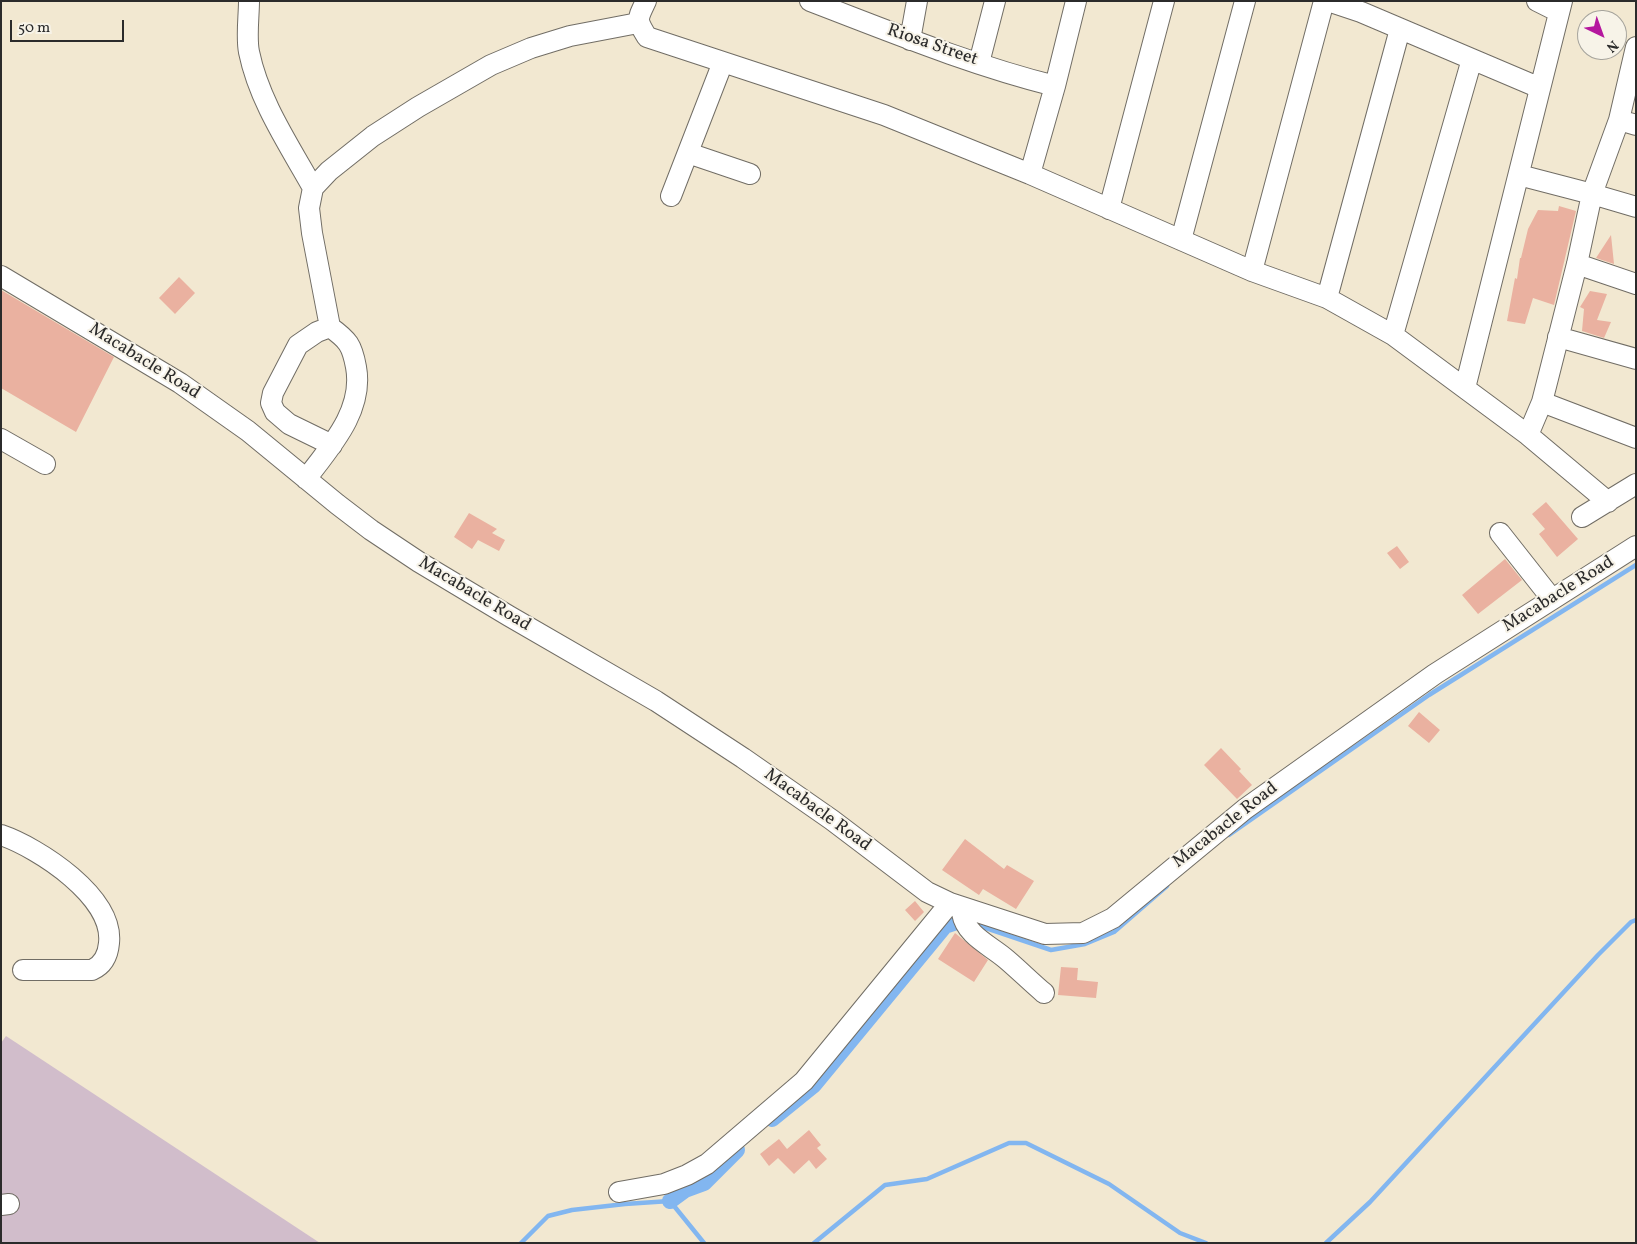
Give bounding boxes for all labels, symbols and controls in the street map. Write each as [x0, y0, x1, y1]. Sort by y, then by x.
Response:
scale bar [12, 10, 126, 42]
north arrow [1577, 10, 1627, 60]
text: 50 m [18, 18, 50, 39]
street label: Riosa Street [884, 20, 980, 72]
text: N [1602, 35, 1622, 56]
street label: Macabacle Road [84, 319, 204, 405]
street label: Macabacle Road [1499, 552, 1619, 638]
street label: Macabacle Road [414, 553, 534, 637]
street label: Macabacle Road [759, 765, 875, 857]
street label: Macabacle Road [1169, 778, 1283, 874]

